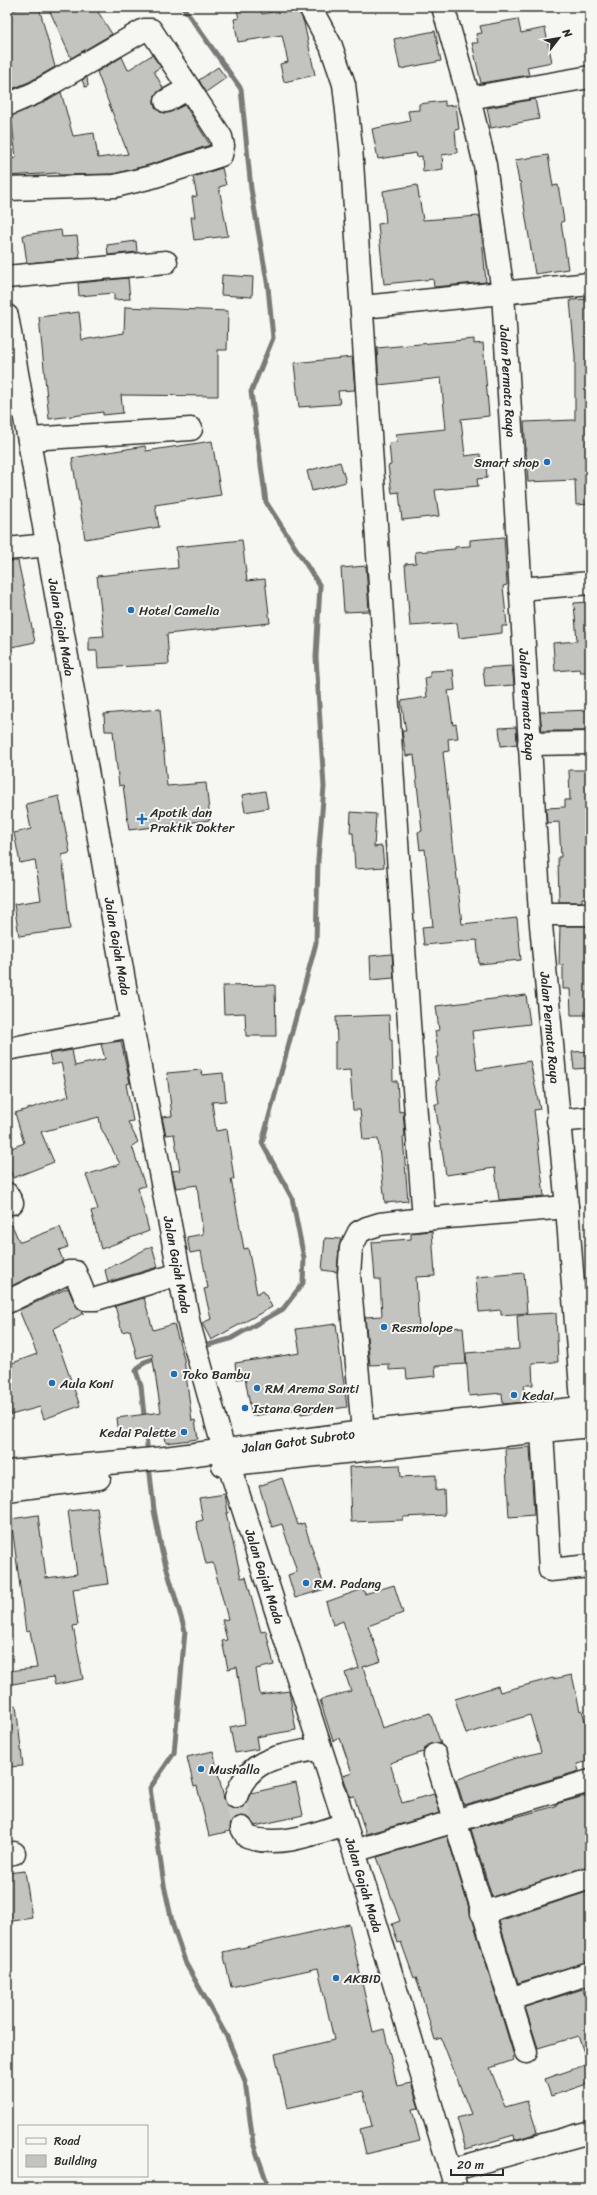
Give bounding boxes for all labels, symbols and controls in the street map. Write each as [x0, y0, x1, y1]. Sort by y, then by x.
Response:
north arrow [539, 18, 579, 58]
text: N [557, 24, 577, 42]
street label: Jalan Permata Raya [493, 323, 523, 438]
place label: Smart shop [474, 451, 539, 474]
marker: Smart shop [542, 457, 552, 467]
street label: Jalan Gajah Mada [42, 576, 82, 678]
place label: Hotel Camelia [139, 599, 220, 622]
marker: Hotel Camelia [126, 605, 136, 615]
street label: Jalan Permata Raya [513, 647, 542, 762]
place label: Apotik dan Praktik Dokter [149, 801, 235, 839]
marker: Apotik dan Praktik Dokter [137, 814, 147, 824]
street label: Jalan Gajah Mada [98, 895, 138, 997]
street label: Jalan Permata Raya [534, 970, 567, 1085]
street label: Jalan Gajah Mada [157, 1213, 198, 1316]
place label: Resmolope [392, 1316, 453, 1339]
marker: Resmolope [379, 1322, 389, 1332]
place label: Toko Bambu [182, 1363, 250, 1386]
marker: Toko Bambu [169, 1369, 179, 1379]
place label: Aula Koni [59, 1372, 114, 1395]
place label: RM Arema Santi [265, 1377, 359, 1400]
marker: Aula Koni [47, 1378, 57, 1388]
marker: RM Arema Santi [252, 1383, 262, 1393]
place label: Kedai [522, 1384, 554, 1407]
marker: Kedai [509, 1390, 519, 1400]
place label: Istana Gorden [252, 1397, 334, 1420]
marker: Istana Gorden [240, 1403, 250, 1413]
place label: Kedai Palette [100, 1421, 176, 1444]
street label: Jalan Gatot Subroto [239, 1422, 357, 1459]
marker: Kedai Palette [179, 1427, 189, 1437]
street label: Jalan Gajah Mada [238, 1525, 291, 1627]
place label: RM. Padang [314, 1572, 382, 1595]
marker: RM. Padang [301, 1578, 311, 1588]
place label: Mushalla [209, 1758, 260, 1781]
marker: Mushalla [196, 1764, 206, 1774]
street label: Jalan Gajah Mada [338, 1833, 390, 1936]
place label: AKBID [343, 1967, 381, 1990]
marker: AKBID [331, 1973, 341, 1983]
legend [18, 2125, 148, 2177]
text: Road [54, 2130, 81, 2152]
text: Building [54, 2150, 97, 2172]
scale bar [451, 2151, 503, 2177]
text: 20 m [457, 2154, 484, 2176]

